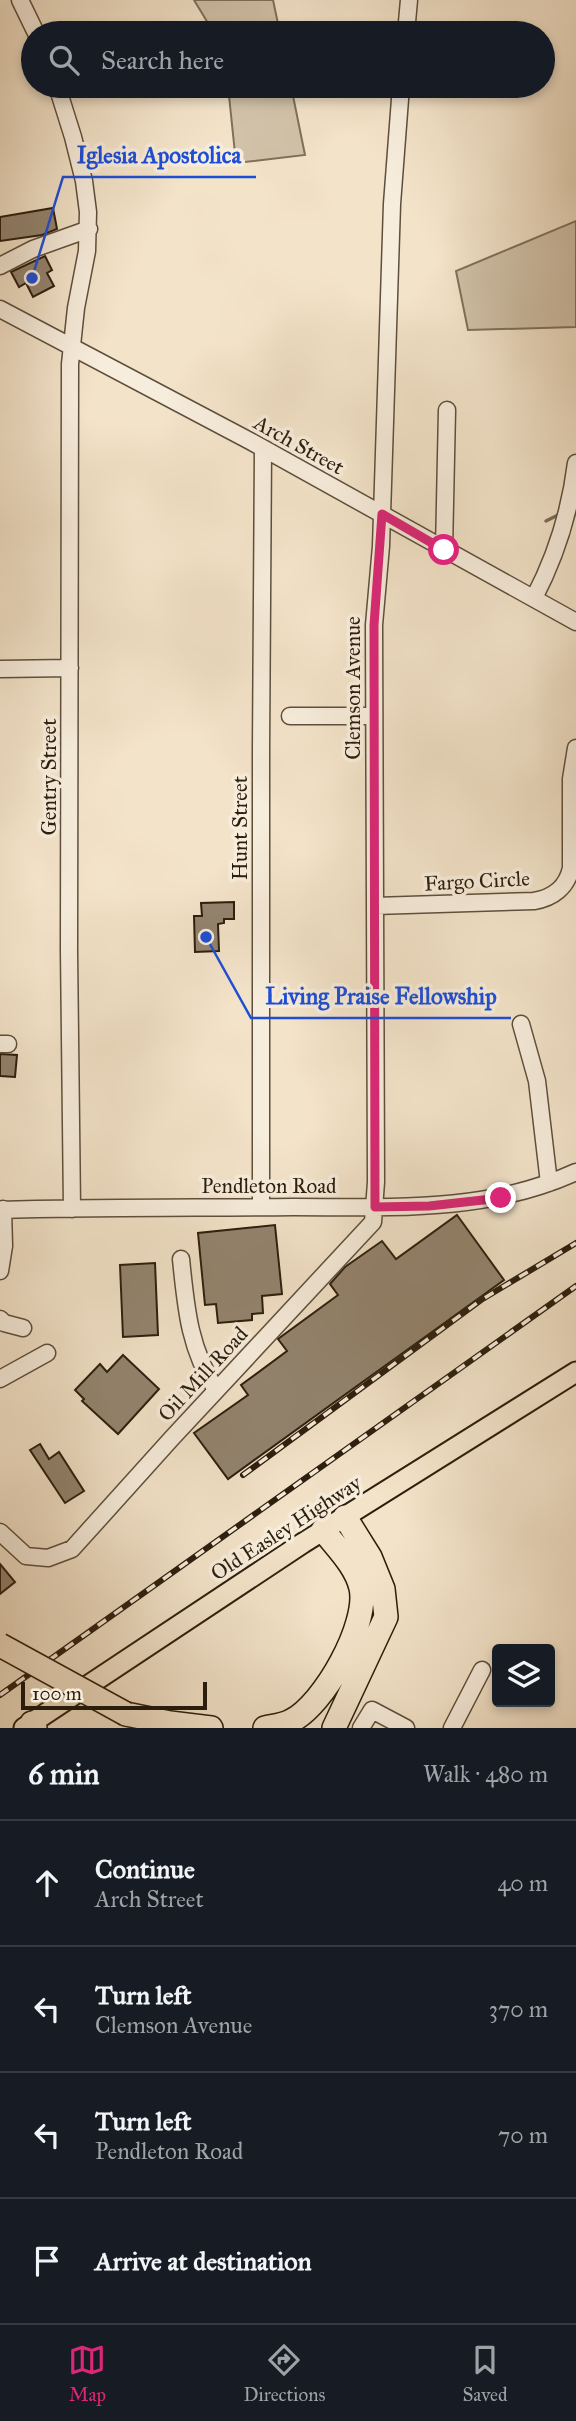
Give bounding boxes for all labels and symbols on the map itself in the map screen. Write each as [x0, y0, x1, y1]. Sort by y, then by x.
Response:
callout: Iglesia Apostolica [63, 133, 256, 177]
text: Iglesia Apostolica [77, 141, 242, 170]
street label: Arch Street [248, 409, 349, 481]
route start [428, 534, 459, 565]
street label: Clemson Avenue [340, 616, 366, 760]
street label: Gentry Street [36, 718, 62, 836]
street label: Hunt Street [227, 775, 253, 880]
street label: Fargo Circle [423, 865, 531, 897]
callout: Living Praise Fellowship [251, 974, 511, 1018]
text: Living Praise Fellowship [265, 982, 497, 1011]
street label: Pendleton Road [201, 1173, 337, 1199]
route end [485, 1182, 516, 1213]
street label: Oil Mill Road [153, 1321, 254, 1427]
street label: Old Easley Highway [206, 1469, 367, 1586]
scale bar [21, 1679, 206, 1711]

